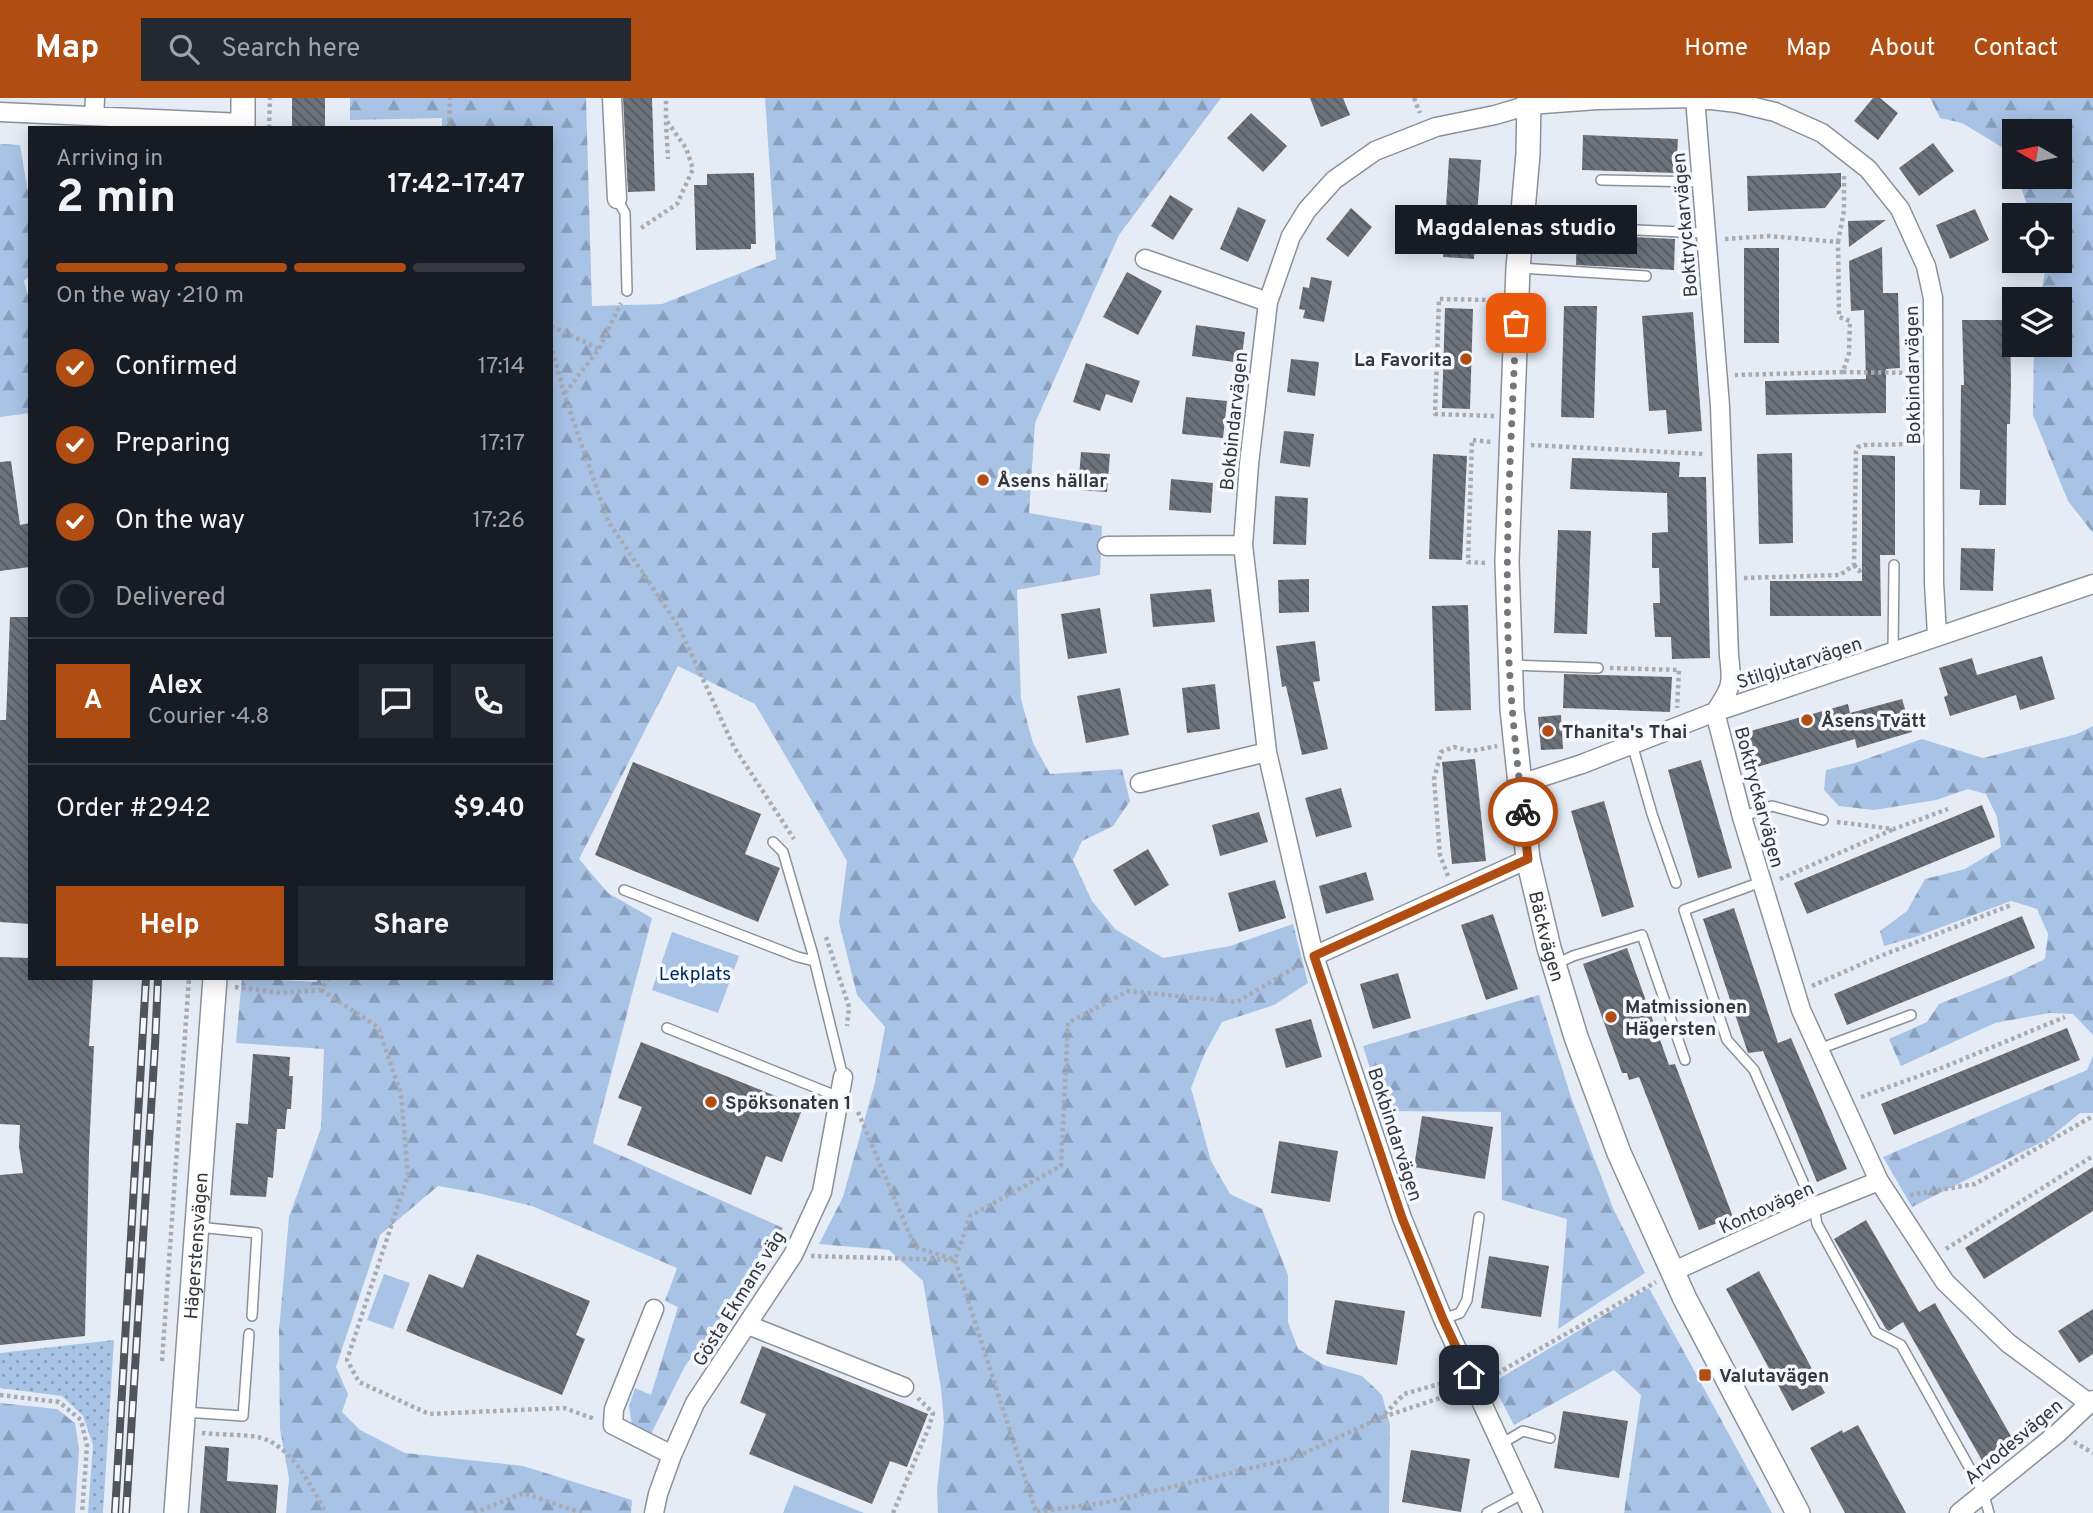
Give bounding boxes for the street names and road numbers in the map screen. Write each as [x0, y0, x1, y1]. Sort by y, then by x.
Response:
street label: Boktryckarvägen [1668, 152, 1704, 298]
street label: Bokbindarvägen [1901, 305, 1927, 445]
street label: Bokbindarvägen [1216, 351, 1254, 492]
street label: Stilgjutarvägen [1734, 632, 1865, 695]
street label: Boktryckarvägen [1728, 724, 1788, 871]
street label: Bäckvägen [1522, 889, 1569, 985]
street label: Bokbindarvägen [1361, 1065, 1427, 1205]
street label: Hägerstensvägen [180, 1171, 215, 1320]
street label: Kontovägen [1716, 1177, 1818, 1240]
street label: Gösta Ekmans väg [688, 1227, 791, 1371]
street label: Arvodesvägen [1960, 1394, 2068, 1491]

